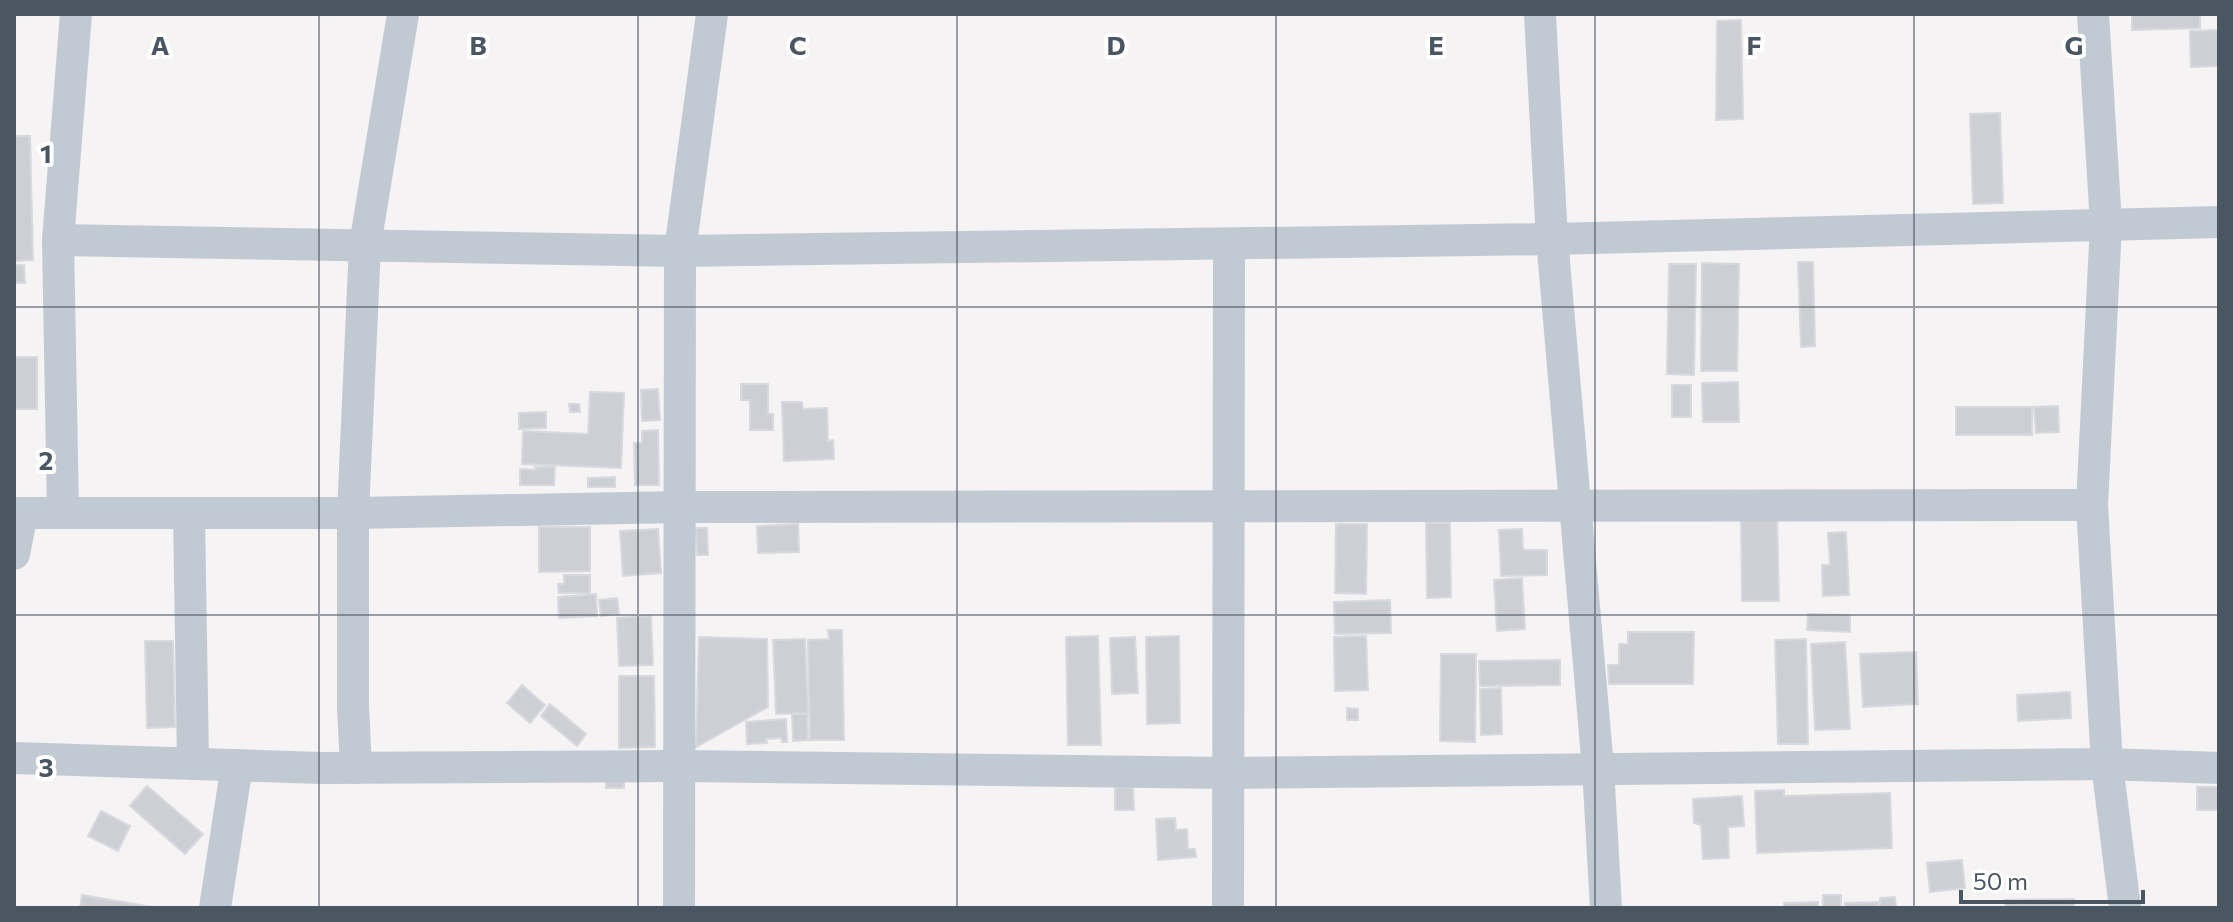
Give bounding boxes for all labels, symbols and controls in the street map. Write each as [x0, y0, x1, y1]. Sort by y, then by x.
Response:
text: A [151, 29, 170, 60]
text: B [469, 29, 487, 60]
text: C [789, 29, 807, 60]
text: D [1106, 29, 1126, 60]
text: E [1428, 29, 1444, 60]
text: F [1746, 29, 1762, 60]
text: G [2065, 29, 2083, 60]
text: 1 [40, 137, 52, 168]
text: 2 [39, 444, 53, 475]
text: 3 [38, 751, 54, 782]
scale bar [1961, 854, 2143, 904]
text: 50 m [1973, 866, 2028, 895]

